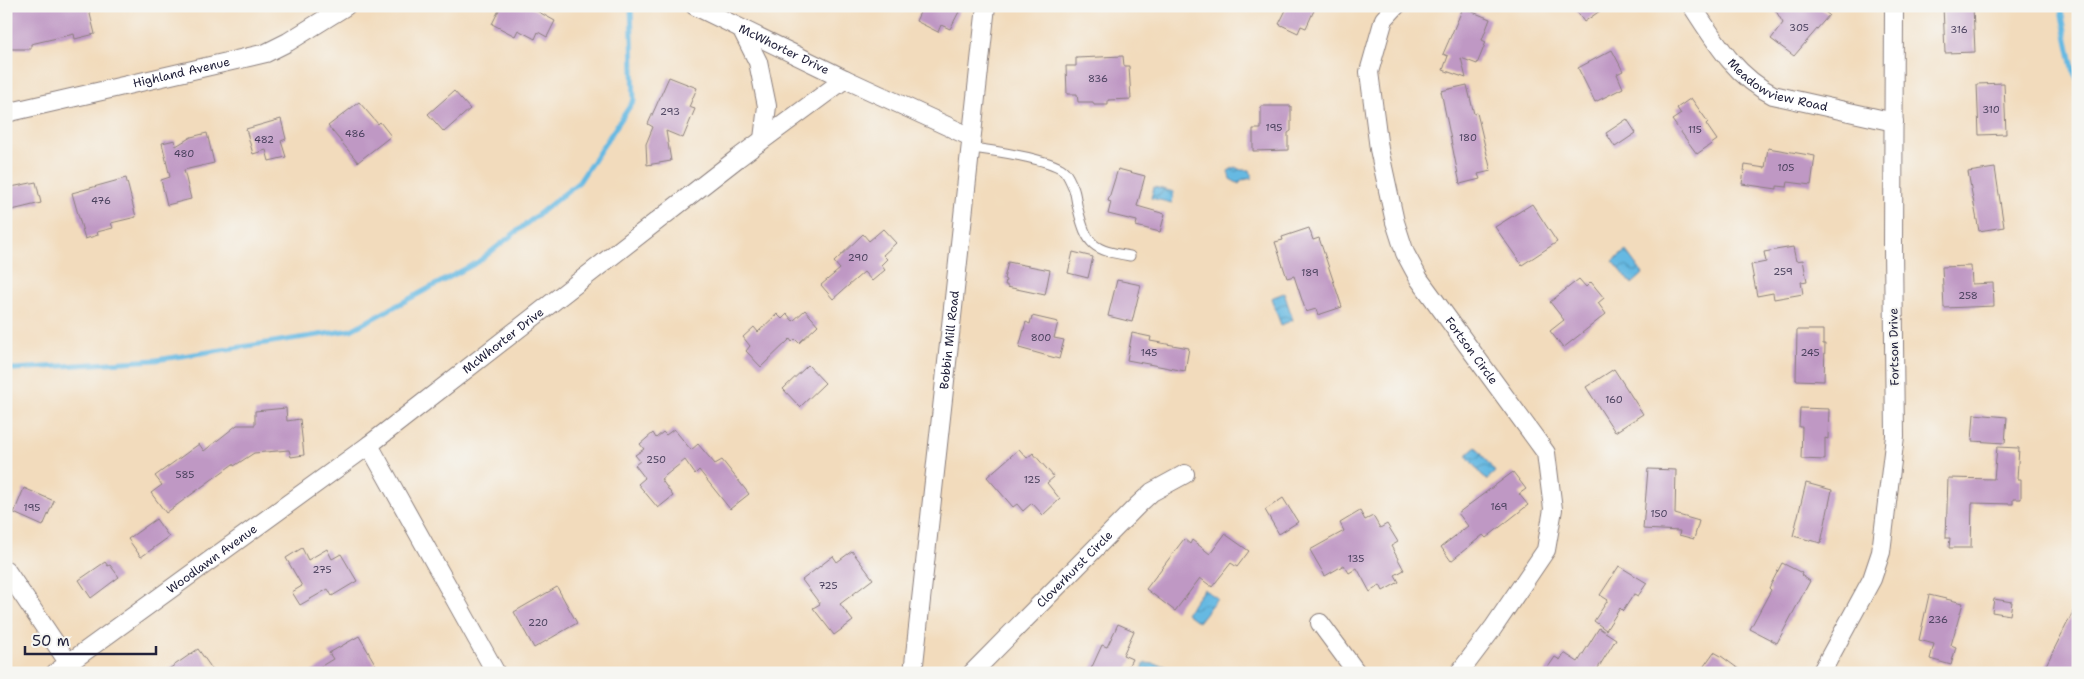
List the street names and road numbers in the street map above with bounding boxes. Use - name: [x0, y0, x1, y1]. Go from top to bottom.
- street label: McWhorter Drive: [736, 21, 832, 78]
- street label: Highland Avenue: [131, 54, 232, 91]
- street label: Meadowview Road: [1724, 55, 1830, 115]
- street label: Bobbin Mill Road: [936, 289, 963, 390]
- street label: McWhorter Drive: [459, 304, 547, 377]
- street label: Fortson Drive: [1885, 308, 1903, 386]
- street label: Fortson Circle: [1441, 314, 1501, 388]
- street label: Woodlawn Avenue: [164, 521, 261, 597]
- street label: Cloverhurst Circle: [1033, 527, 1116, 611]

